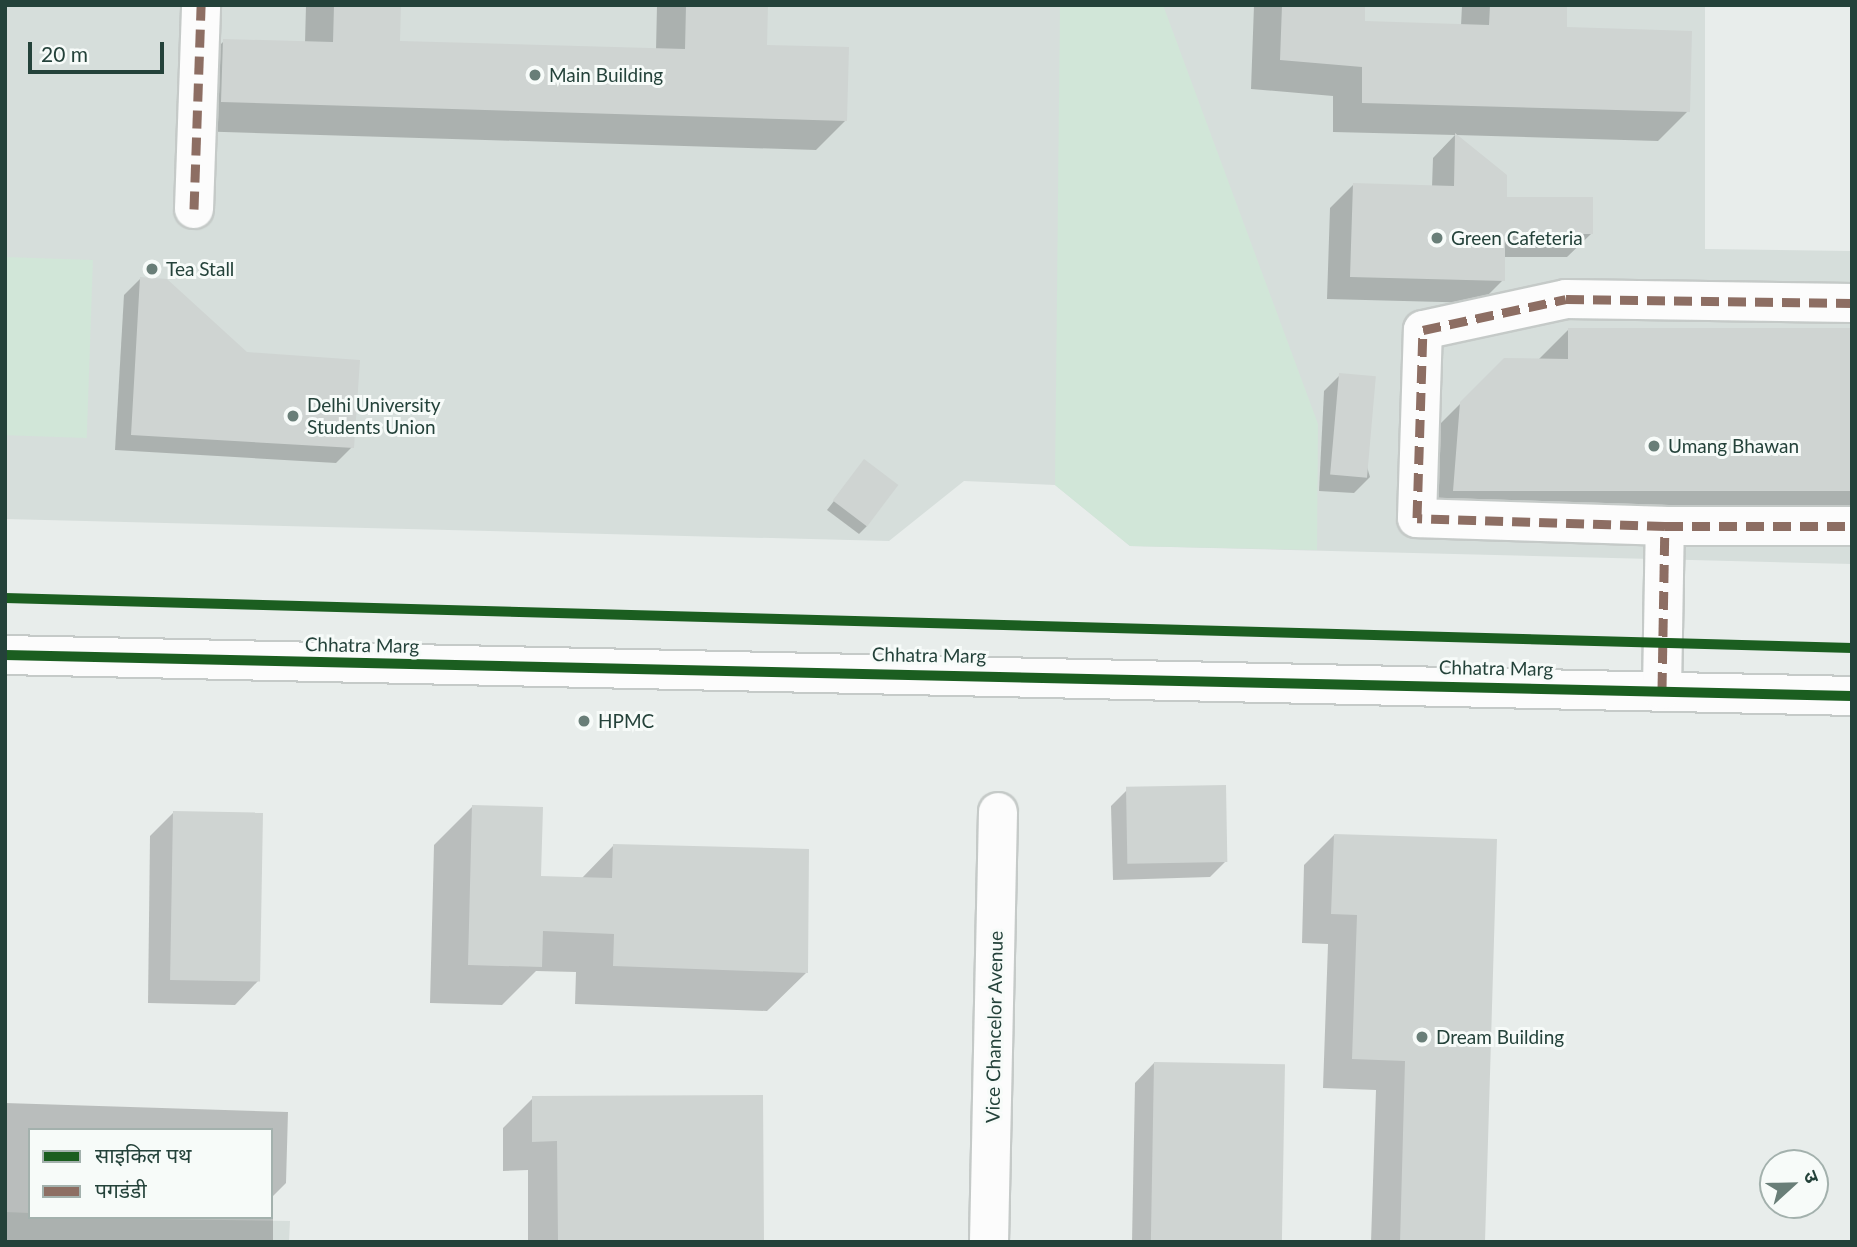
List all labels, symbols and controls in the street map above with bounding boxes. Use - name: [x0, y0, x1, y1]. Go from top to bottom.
- scale bar: [32, 28, 168, 72]
- text: 20 m: [41, 41, 88, 66]
- place label: Main Building: [549, 64, 663, 86]
- marker: Main Building: [527, 67, 543, 83]
- place label: Green Cafeteria: [1451, 227, 1583, 249]
- marker: Green Cafeteria: [1429, 230, 1445, 246]
- place label: Tea Stall: [166, 258, 234, 280]
- marker: Tea Stall: [144, 261, 160, 277]
- place label: Delhi University Students Union: [307, 394, 441, 438]
- marker: Delhi University Students Union: [285, 408, 301, 424]
- place label: Umang Bhawan: [1668, 435, 1799, 457]
- marker: Umang Bhawan: [1646, 438, 1662, 454]
- street label: Chhatra Marg: [305, 633, 419, 657]
- street label: Chhatra Marg: [872, 643, 986, 667]
- street label: Chhatra Marg: [1439, 656, 1553, 680]
- place label: HPMC: [598, 710, 654, 732]
- marker: HPMC: [576, 713, 592, 729]
- street label: Vice Chancelor Avenue: [981, 930, 1007, 1124]
- place label: Dream Building: [1436, 1026, 1564, 1048]
- marker: Dream Building: [1414, 1029, 1430, 1045]
- legend: [28, 1128, 273, 1219]
- text: साइकिल पथ: [95, 1142, 191, 1167]
- north arrow: [1759, 1149, 1829, 1219]
- text: उ: [1799, 1167, 1825, 1186]
- text: पगडंडी: [95, 1177, 147, 1202]

